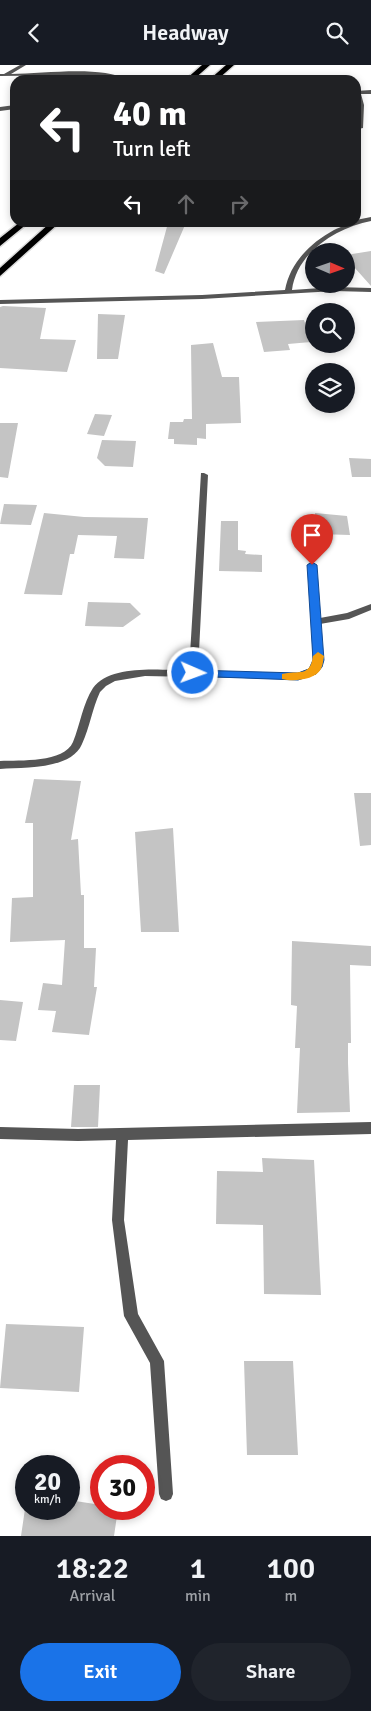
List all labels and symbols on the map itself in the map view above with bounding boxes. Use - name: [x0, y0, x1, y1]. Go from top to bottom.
- north arrow: [305, 243, 355, 293]
- pin: [291, 514, 333, 565]
- position arrow: [166, 646, 218, 698]
- speed limit sign: 30: [90, 1455, 155, 1520]

